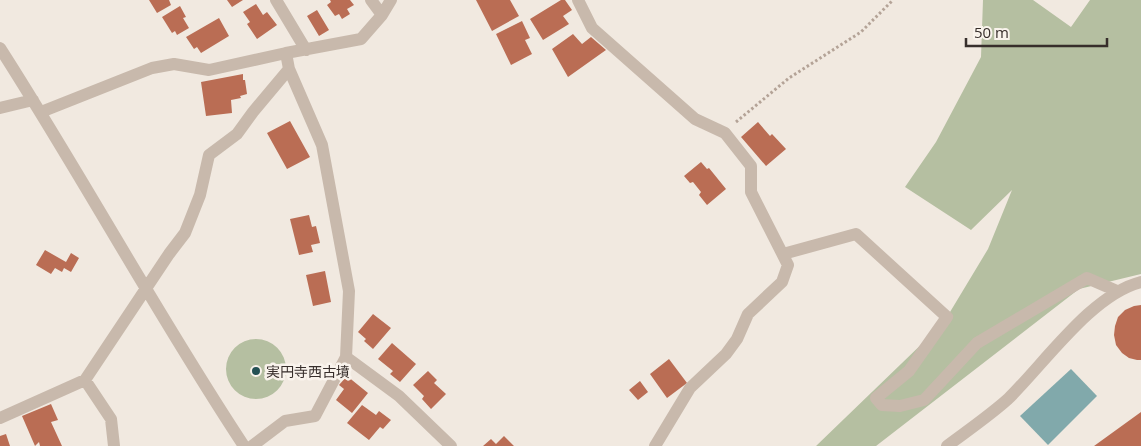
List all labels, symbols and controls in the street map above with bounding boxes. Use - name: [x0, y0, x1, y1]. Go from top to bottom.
- scale bar: [966, 15, 1107, 47]
- text: 50 m: [974, 22, 1009, 42]
- place label: 実円寺西古墳: [266, 362, 350, 381]
- marker: 実円寺西古墳: [250, 365, 262, 377]

